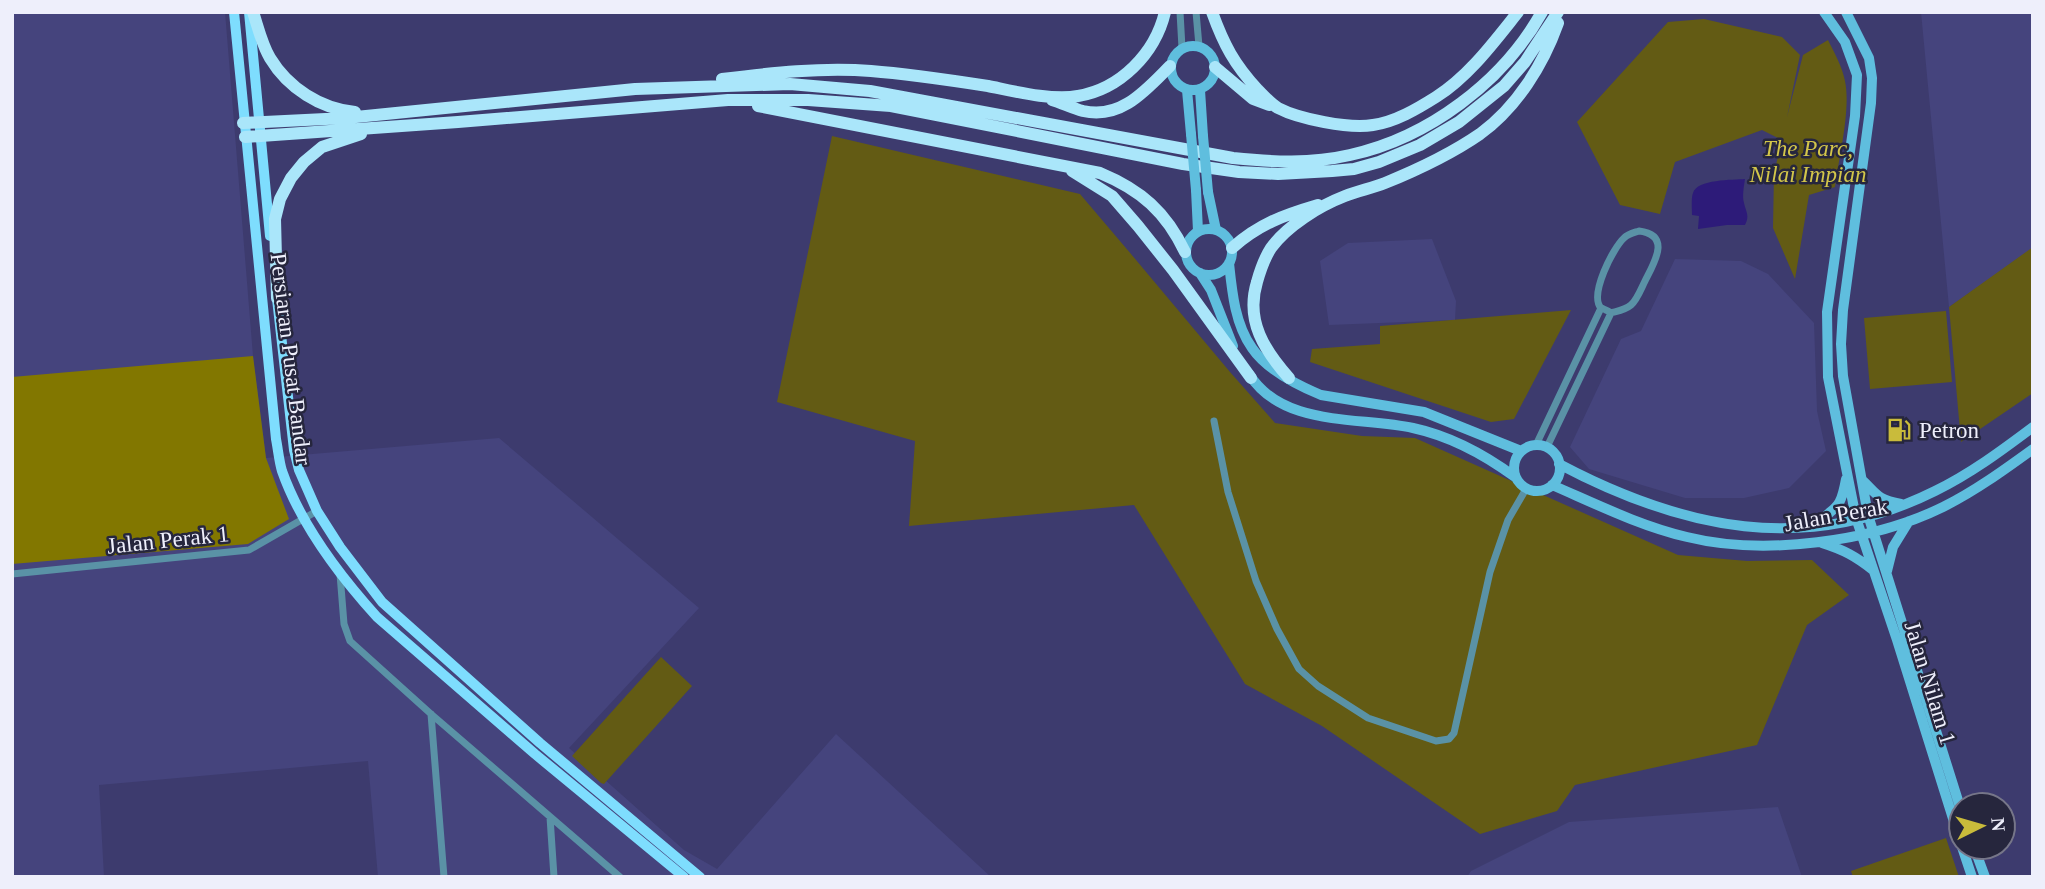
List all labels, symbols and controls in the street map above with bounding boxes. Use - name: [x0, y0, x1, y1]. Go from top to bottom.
- park label: The Parc, Nilai Impian: [1749, 136, 1866, 187]
- street label: Persiaran Pusat Bandar: [266, 252, 316, 467]
- fuel station icon: Petron: [1885, 416, 1913, 444]
- place label: Petron: [1919, 418, 1980, 443]
- street label: Jalan Perak: [1782, 493, 1891, 536]
- street label: Jalan Perak 1: [106, 521, 230, 559]
- street label: Jalan Nilam 1: [1899, 618, 1961, 748]
- north arrow: [1947, 791, 2017, 861]
- text: N: [1987, 817, 2010, 833]

